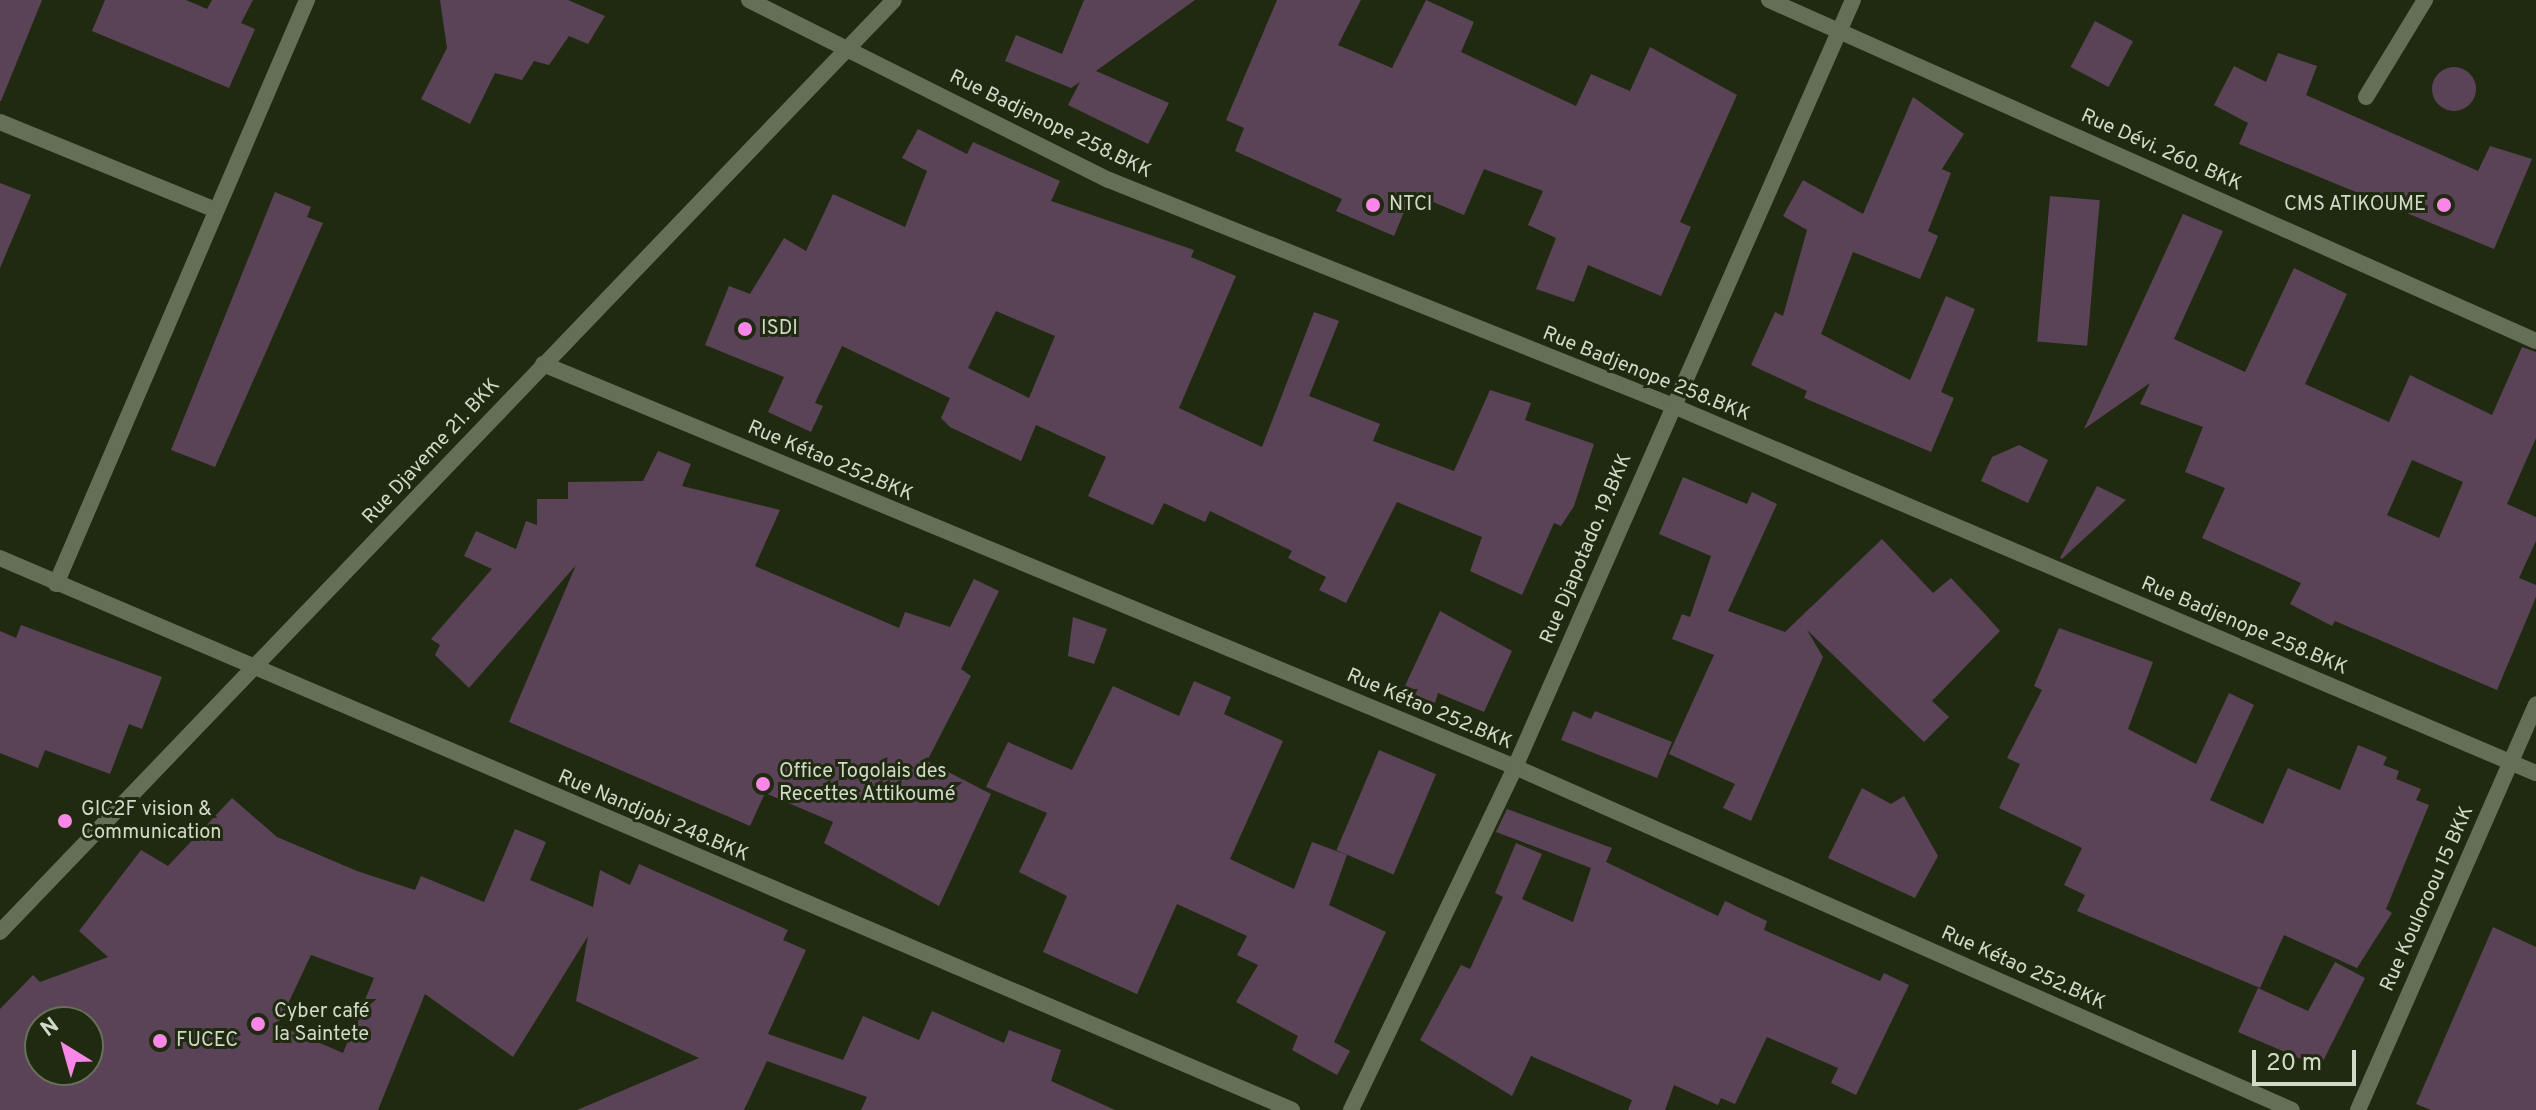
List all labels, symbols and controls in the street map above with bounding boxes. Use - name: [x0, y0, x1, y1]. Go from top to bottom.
- street label: Rue Badjenope 258.BKK: [945, 66, 1155, 184]
- street label: Rue Dévi. 260. BKK: [2077, 105, 2245, 197]
- place label: NTCI: [1389, 193, 1432, 217]
- place label: CMS ATIKOUME: [2283, 193, 2426, 217]
- marker: CMS ATIKOUME: [2433, 194, 2455, 216]
- marker: NTCI: [1364, 196, 1382, 214]
- place label: ISDI: [761, 317, 798, 341]
- marker: ISDI: [736, 320, 754, 338]
- street label: Rue Badjenope 258.BKK: [1539, 322, 1753, 428]
- street label: Rue Djaveme 21. BKK: [358, 374, 506, 530]
- street label: Rue Kétao 252.BKK: [743, 416, 917, 508]
- street label: Rue Djapotado. 19.BKK: [1536, 450, 1638, 648]
- street label: Rue Badjenope 258.BKK: [2137, 573, 2351, 681]
- street label: Rue Kétao 252.BKK: [1342, 664, 1516, 756]
- place label: Office Togolais des Recettes Attikoumé: [779, 760, 956, 807]
- street label: Rue Nandjobi 248.BKK: [554, 766, 752, 868]
- marker: Office Togolais des Recettes Attikoumé: [754, 775, 772, 793]
- place label: GIC2F vision & Communication: [81, 798, 222, 845]
- street label: Rue Kouloroou 15 BKK: [2376, 802, 2480, 996]
- marker: GIC2F vision & Communication: [56, 812, 74, 830]
- street label: Rue Kétao 252.BKK: [1937, 922, 2109, 1016]
- place label: Cyber café la Saintete: [274, 1000, 370, 1047]
- north arrow: [24, 1006, 104, 1086]
- text: N: [36, 1013, 65, 1044]
- marker: Cyber café la Saintete: [249, 1015, 267, 1033]
- place label: FUCEC: [176, 1029, 238, 1053]
- marker: FUCEC: [151, 1032, 169, 1050]
- scale bar: [2256, 1034, 2360, 1084]
- text: 20 m: [2266, 1049, 2322, 1079]

